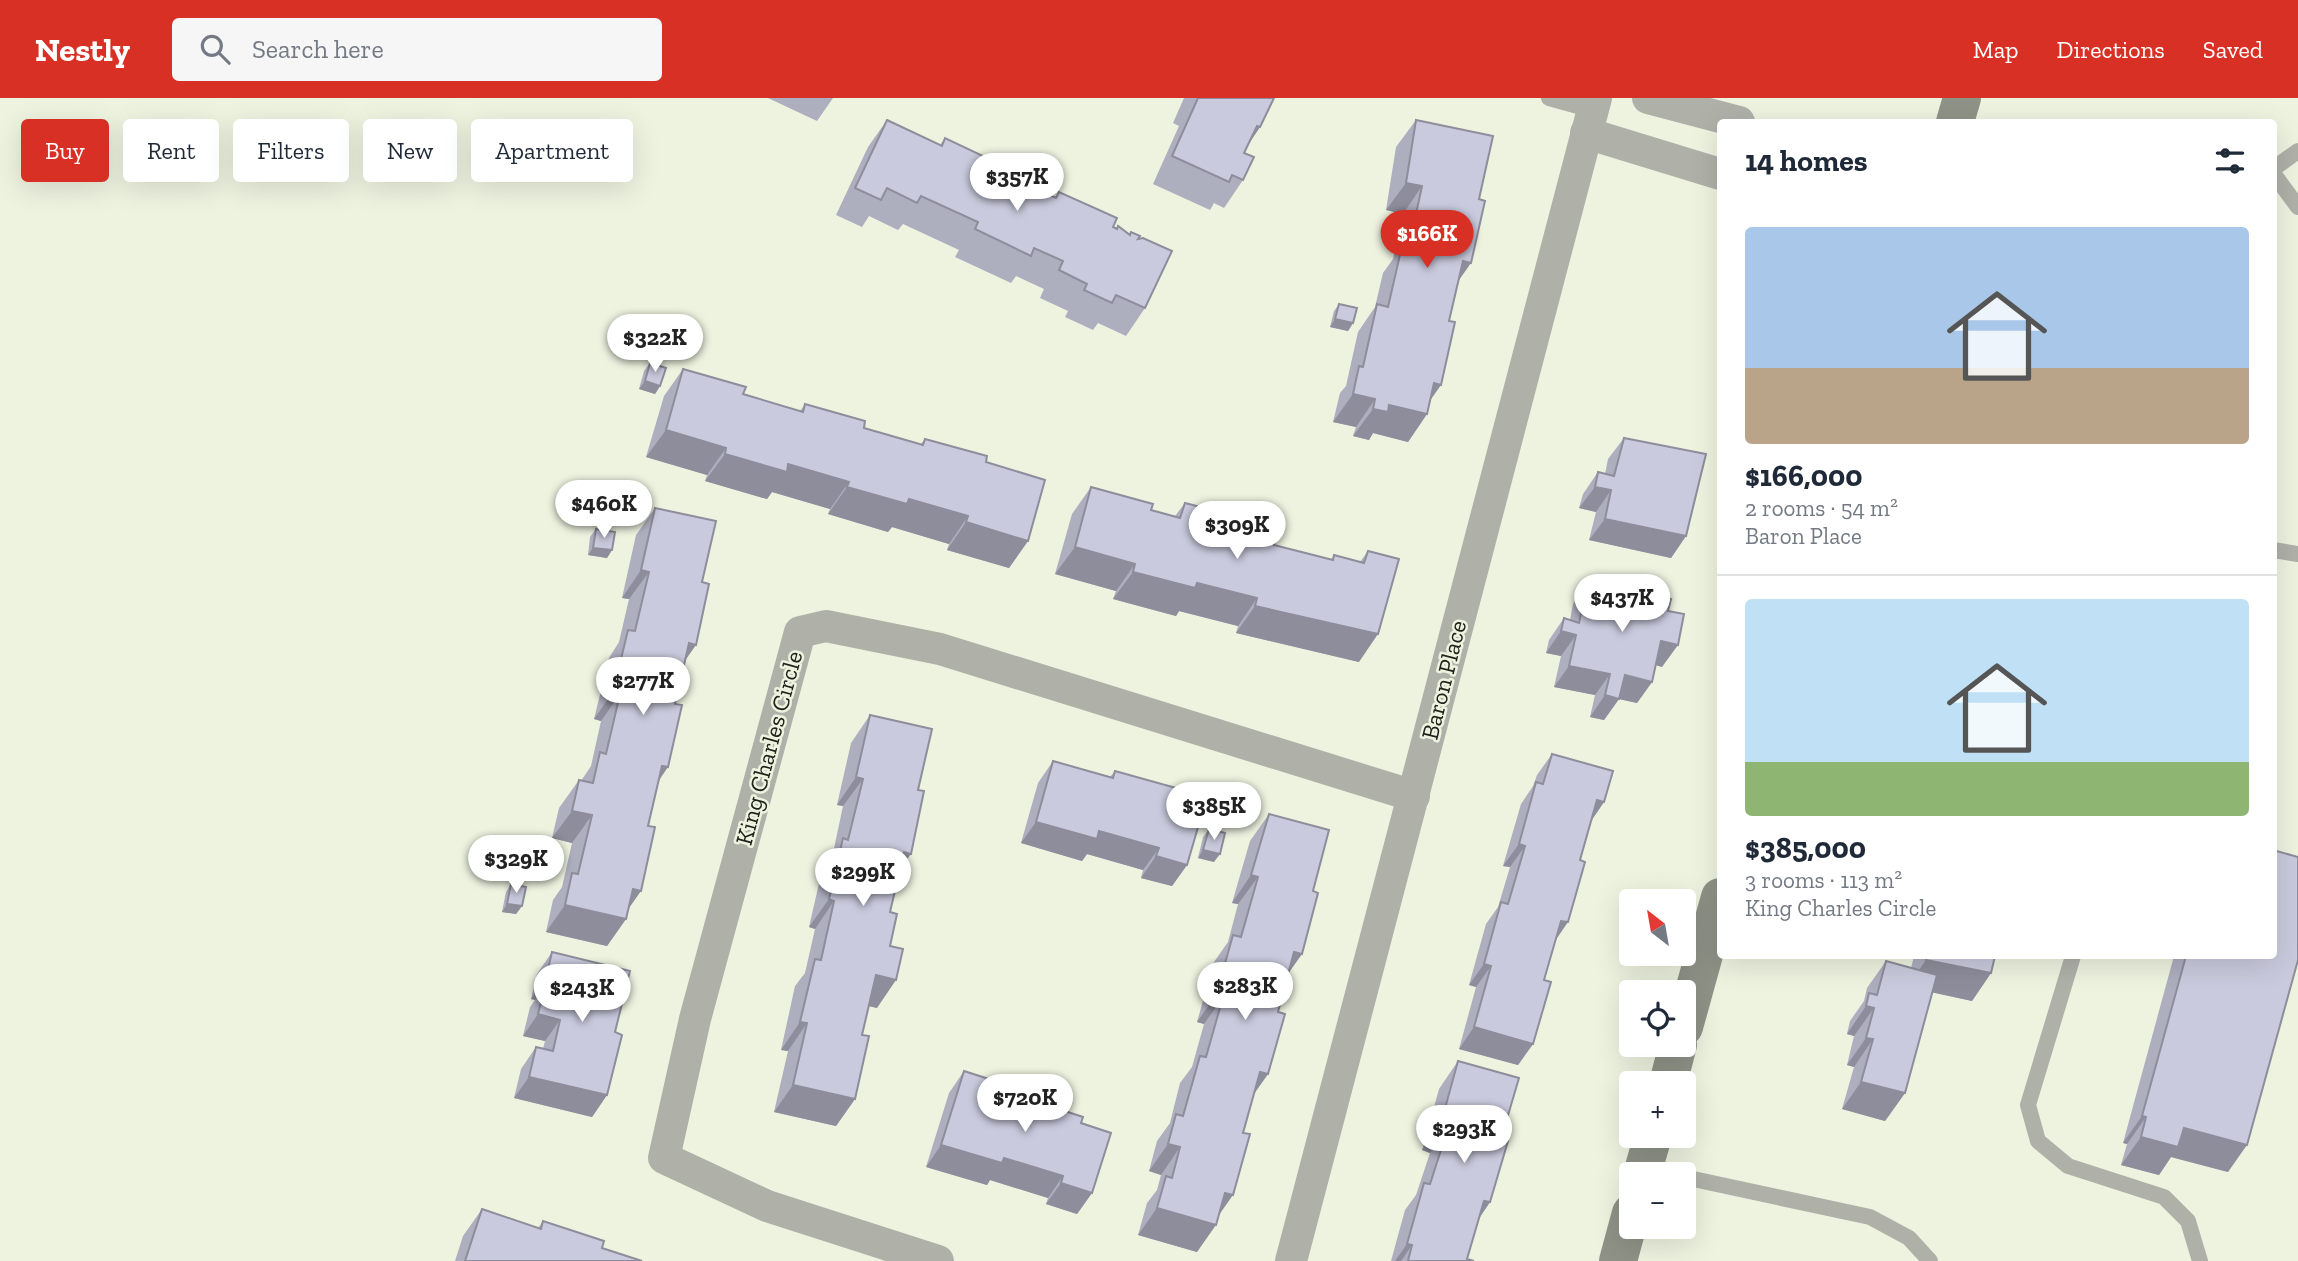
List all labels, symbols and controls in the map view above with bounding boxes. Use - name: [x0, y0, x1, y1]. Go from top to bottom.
- search box: [172, 18, 662, 81]
- text: Nestly: [35, 30, 130, 69]
- icon: search: [196, 30, 234, 68]
- text: Search here: [252, 33, 384, 65]
- text: Map: [1973, 35, 2019, 64]
- text: Directions: [2057, 35, 2165, 64]
- text: Saved: [2203, 35, 2263, 64]
- chip: Buy: [21, 119, 109, 182]
- chip: Rent: [123, 119, 219, 182]
- chip: Filters: [233, 119, 349, 182]
- chip: New: [363, 119, 457, 182]
- chip: Apartment: [471, 119, 633, 182]
- icon: filters: [2211, 142, 2249, 180]
- text: 14 homes: [1745, 143, 1868, 179]
- pin: $357K: [968, 153, 1066, 213]
- text: $357K: [986, 162, 1048, 190]
- pin: $166K: [1378, 211, 1476, 270]
- text: $166K: [1397, 219, 1457, 247]
- icon: home: [1934, 273, 2060, 399]
- pin: $322K: [606, 314, 704, 374]
- text: $322K: [623, 323, 687, 351]
- text: $166,000: [1745, 458, 1863, 494]
- pin: $460K: [555, 480, 653, 540]
- text: $460K: [571, 489, 637, 517]
- text: 2 rooms · 54 m²: [1745, 494, 1898, 522]
- pin: $309K: [1188, 502, 1286, 561]
- text: $309K: [1205, 510, 1269, 538]
- text: Baron Place: [1745, 522, 1862, 550]
- pin: $437K: [1573, 574, 1671, 634]
- text: $437K: [1590, 583, 1654, 611]
- street label: Baron Place: [1415, 617, 1472, 742]
- icon: home: [1934, 645, 2060, 771]
- street label: King Charles Circle: [729, 648, 808, 848]
- pin: $277K: [594, 658, 692, 717]
- text: $277K: [612, 666, 674, 694]
- pin: $385K: [1165, 782, 1263, 842]
- text: $385K: [1182, 791, 1246, 819]
- text: $385,000: [1745, 830, 1866, 866]
- pin: $329K: [467, 836, 565, 895]
- text: $329K: [484, 844, 548, 872]
- pin: $299K: [814, 848, 912, 908]
- text: $299K: [831, 857, 895, 885]
- text: 3 rooms · 113 m²: [1745, 866, 1902, 894]
- north arrow: [1619, 889, 1696, 966]
- map controls: [1619, 889, 1696, 1239]
- text: King Charles Circle: [1745, 894, 1936, 922]
- pin: $283K: [1196, 962, 1294, 1022]
- pin: $243K: [533, 964, 631, 1024]
- text: $283K: [1213, 971, 1277, 999]
- text: $243K: [550, 973, 614, 1001]
- button: locate: [1619, 980, 1696, 1057]
- button: +: [1619, 1071, 1696, 1148]
- pin: $720K: [976, 1074, 1074, 1134]
- text: $720K: [993, 1083, 1057, 1111]
- pin: $293K: [1415, 1105, 1513, 1165]
- text: $293K: [1432, 1114, 1496, 1142]
- button: −: [1619, 1162, 1696, 1239]

